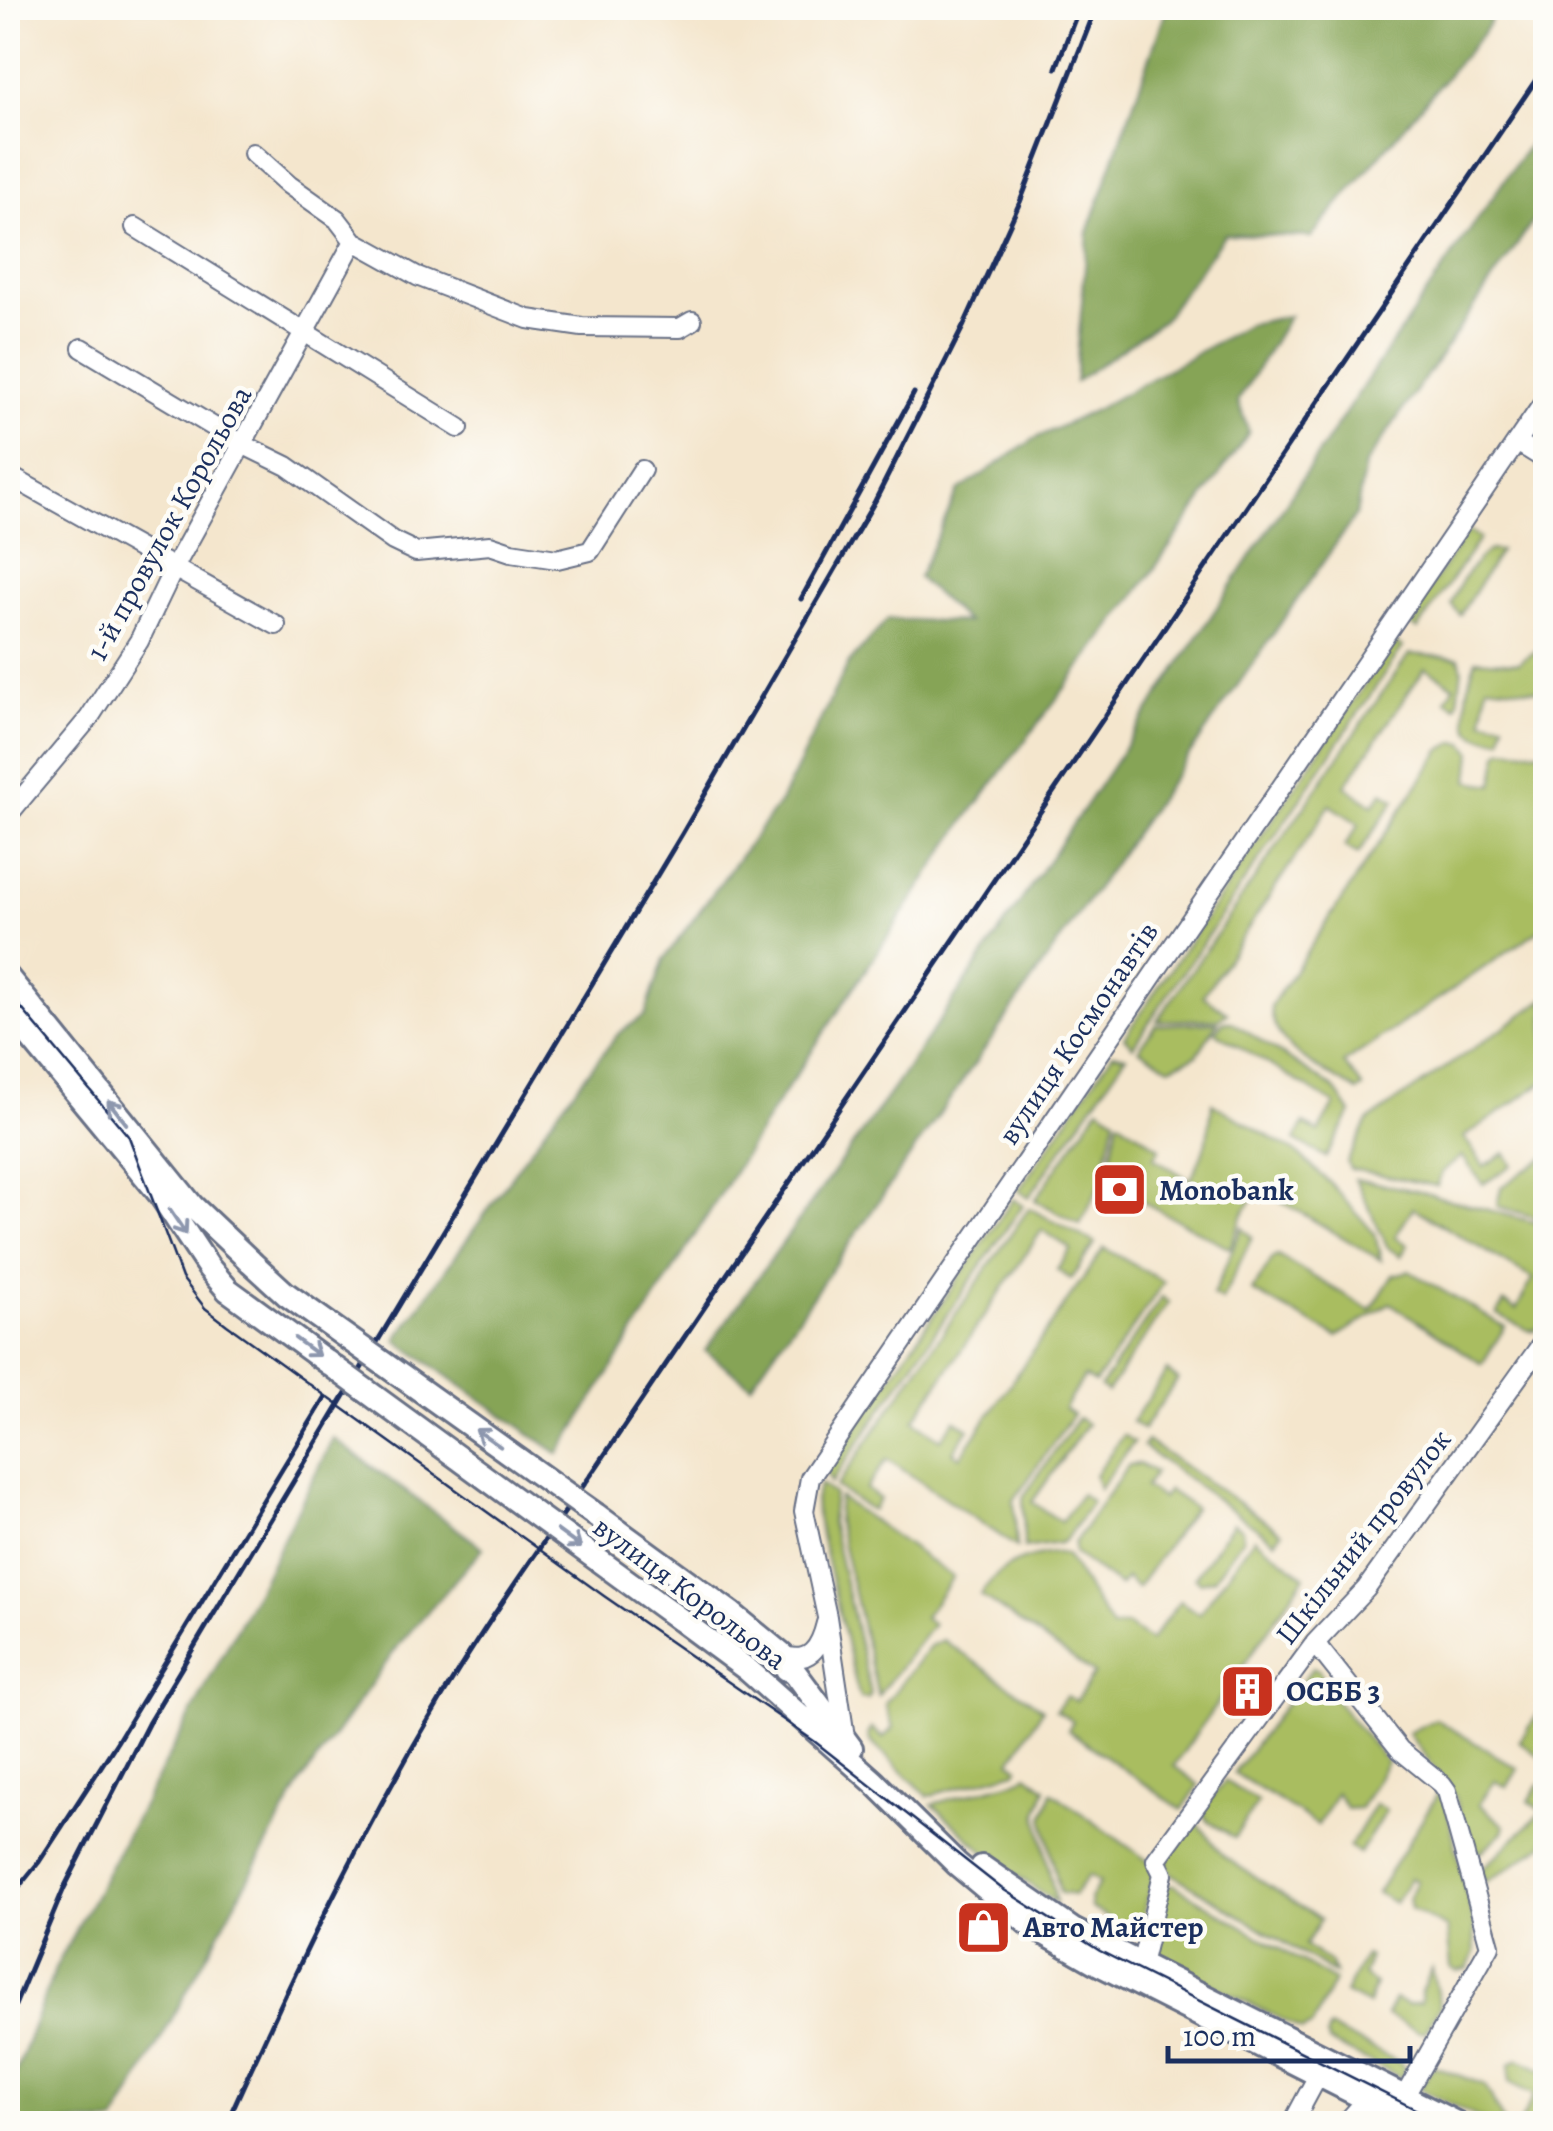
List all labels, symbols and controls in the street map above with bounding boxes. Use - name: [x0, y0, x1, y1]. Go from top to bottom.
- street label: 1-й провулок Корольова: [77, 378, 261, 668]
- street label: вулиця Космонавтів: [989, 914, 1167, 1152]
- one-way arrow: [106, 1099, 128, 1125]
- bank icon: Monobank: [1090, 1160, 1150, 1220]
- place label: Monobank: [1159, 1170, 1294, 1210]
- one-way arrow: [168, 1208, 189, 1236]
- one-way arrow: [293, 1336, 320, 1357]
- street label: Шкільний провулок: [1266, 1421, 1460, 1653]
- one-way arrow: [475, 1428, 502, 1449]
- street label: вулиця Корольова: [585, 1507, 795, 1679]
- one-way arrow: [555, 1528, 582, 1549]
- building icon: ОСББ 3: [1217, 1661, 1277, 1721]
- place label: ОСББ 3: [1286, 1671, 1380, 1711]
- shop icon: Авто Майстер: [954, 1897, 1014, 1957]
- place label: Авто Майстер: [1022, 1907, 1204, 1947]
- scale bar: [1168, 2001, 1410, 2063]
- text: 100 m: [1183, 2016, 1256, 2056]

